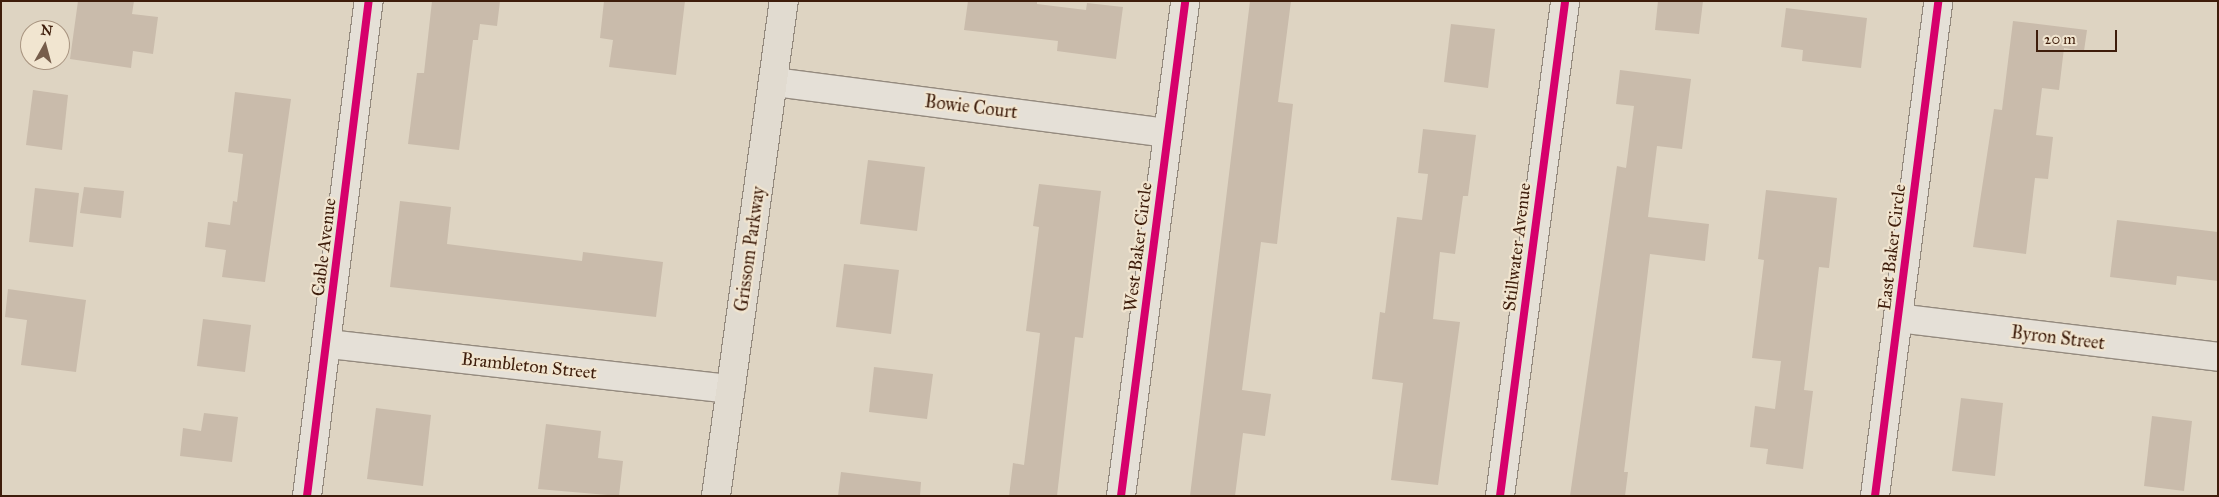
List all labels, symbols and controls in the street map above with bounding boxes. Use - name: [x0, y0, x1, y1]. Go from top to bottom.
- north arrow: [20, 20, 70, 70]
- scale bar: [2039, 20, 2120, 52]
- text: N: [40, 21, 54, 40]
- text: 20 m: [2044, 30, 2076, 48]
- street label: Bowie Court: [923, 91, 1019, 123]
- street label: West Baker Circle: [1119, 181, 1157, 313]
- street label: Stillwater Avenue: [1498, 182, 1536, 312]
- street label: East Baker Circle: [1874, 183, 1910, 311]
- street label: Grissom Parkway: [731, 185, 769, 313]
- street label: Cable Avenue: [307, 197, 341, 297]
- street label: Byron Street: [2010, 322, 2106, 354]
- street label: Brambleton Street: [460, 348, 598, 384]

